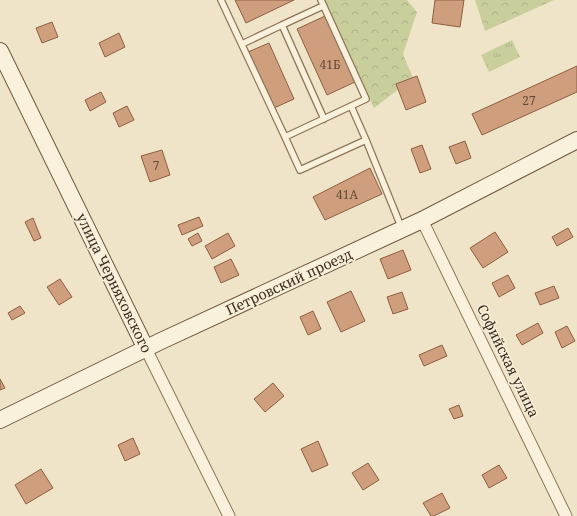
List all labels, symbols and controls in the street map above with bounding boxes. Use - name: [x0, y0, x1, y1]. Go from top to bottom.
- house number: 41Б: [320, 56, 340, 73]
- house number: 27: [522, 92, 536, 109]
- house number: 7: [153, 157, 160, 174]
- house number: 41А: [336, 186, 358, 203]
- street label: улица Черняховского: [72, 210, 157, 356]
- street label: Петровский проезд: [223, 244, 355, 319]
- street label: Софийская улица: [473, 301, 544, 421]

